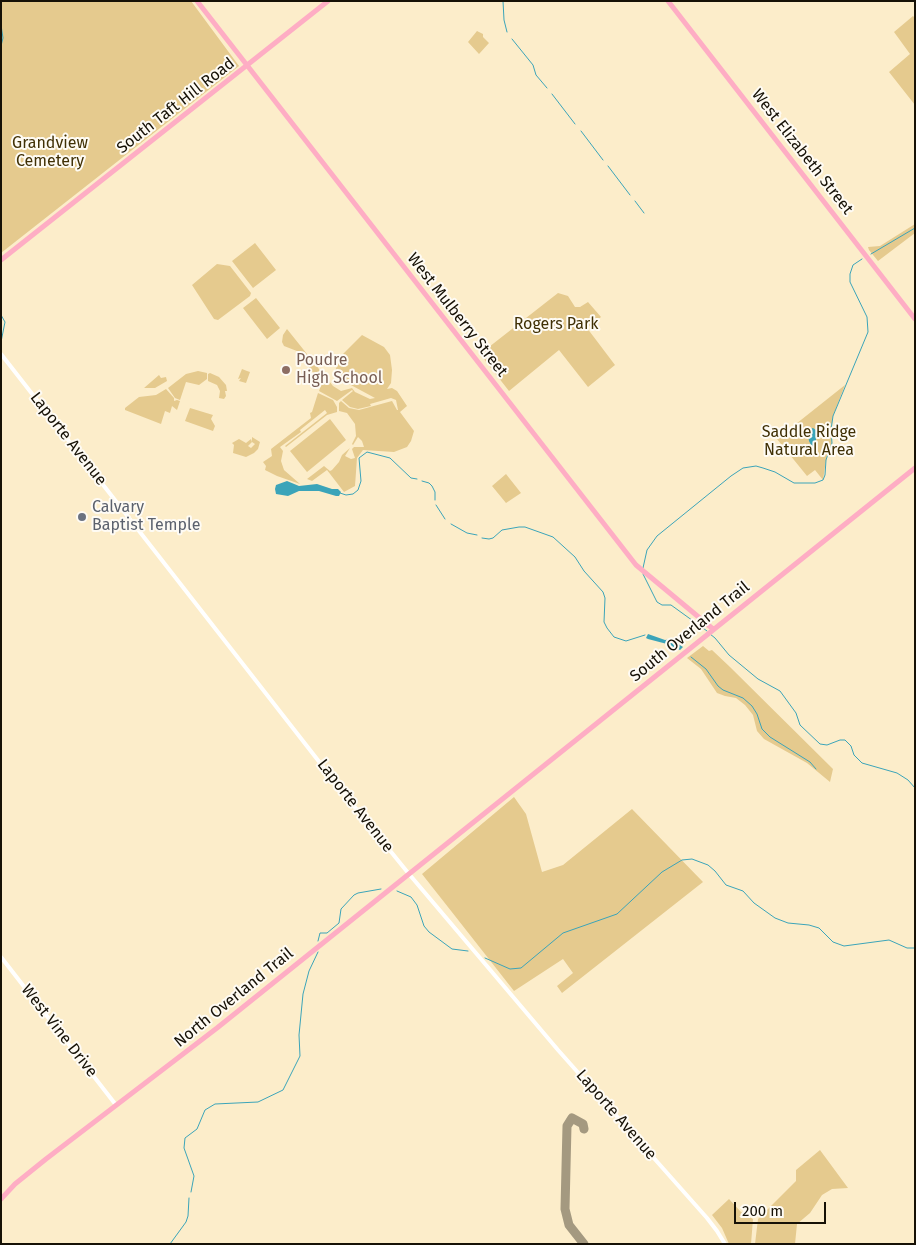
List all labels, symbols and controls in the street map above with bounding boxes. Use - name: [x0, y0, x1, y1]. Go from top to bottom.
- street label: South Taft Hill Road: [113, 54, 239, 158]
- street label: West Elizabeth Street: [747, 86, 857, 218]
- park label: Grandview Cemetery: [12, 134, 88, 172]
- street label: West Mulberry Street: [403, 249, 511, 381]
- park label: Rogers Park: [514, 315, 598, 335]
- place label: Poudre High School: [296, 351, 382, 389]
- marker: Poudre High School: [280, 364, 292, 376]
- street label: Laporte Avenue: [26, 389, 110, 489]
- park label: Saddle Ridge Natural Area: [762, 423, 856, 461]
- place label: Calvary Baptist Temple: [92, 498, 200, 536]
- marker: Calvary Baptist Temple: [76, 511, 88, 523]
- street label: South Overland Trail: [626, 578, 754, 686]
- street label: Laporte Avenue: [313, 756, 397, 856]
- street label: North Overland Trail: [171, 944, 297, 1052]
- street label: West Vine Drive: [17, 981, 101, 1081]
- street label: Laporte Avenue: [572, 1066, 660, 1164]
- scale bar: [736, 1192, 828, 1224]
- text: 200 m: [742, 1202, 783, 1220]

